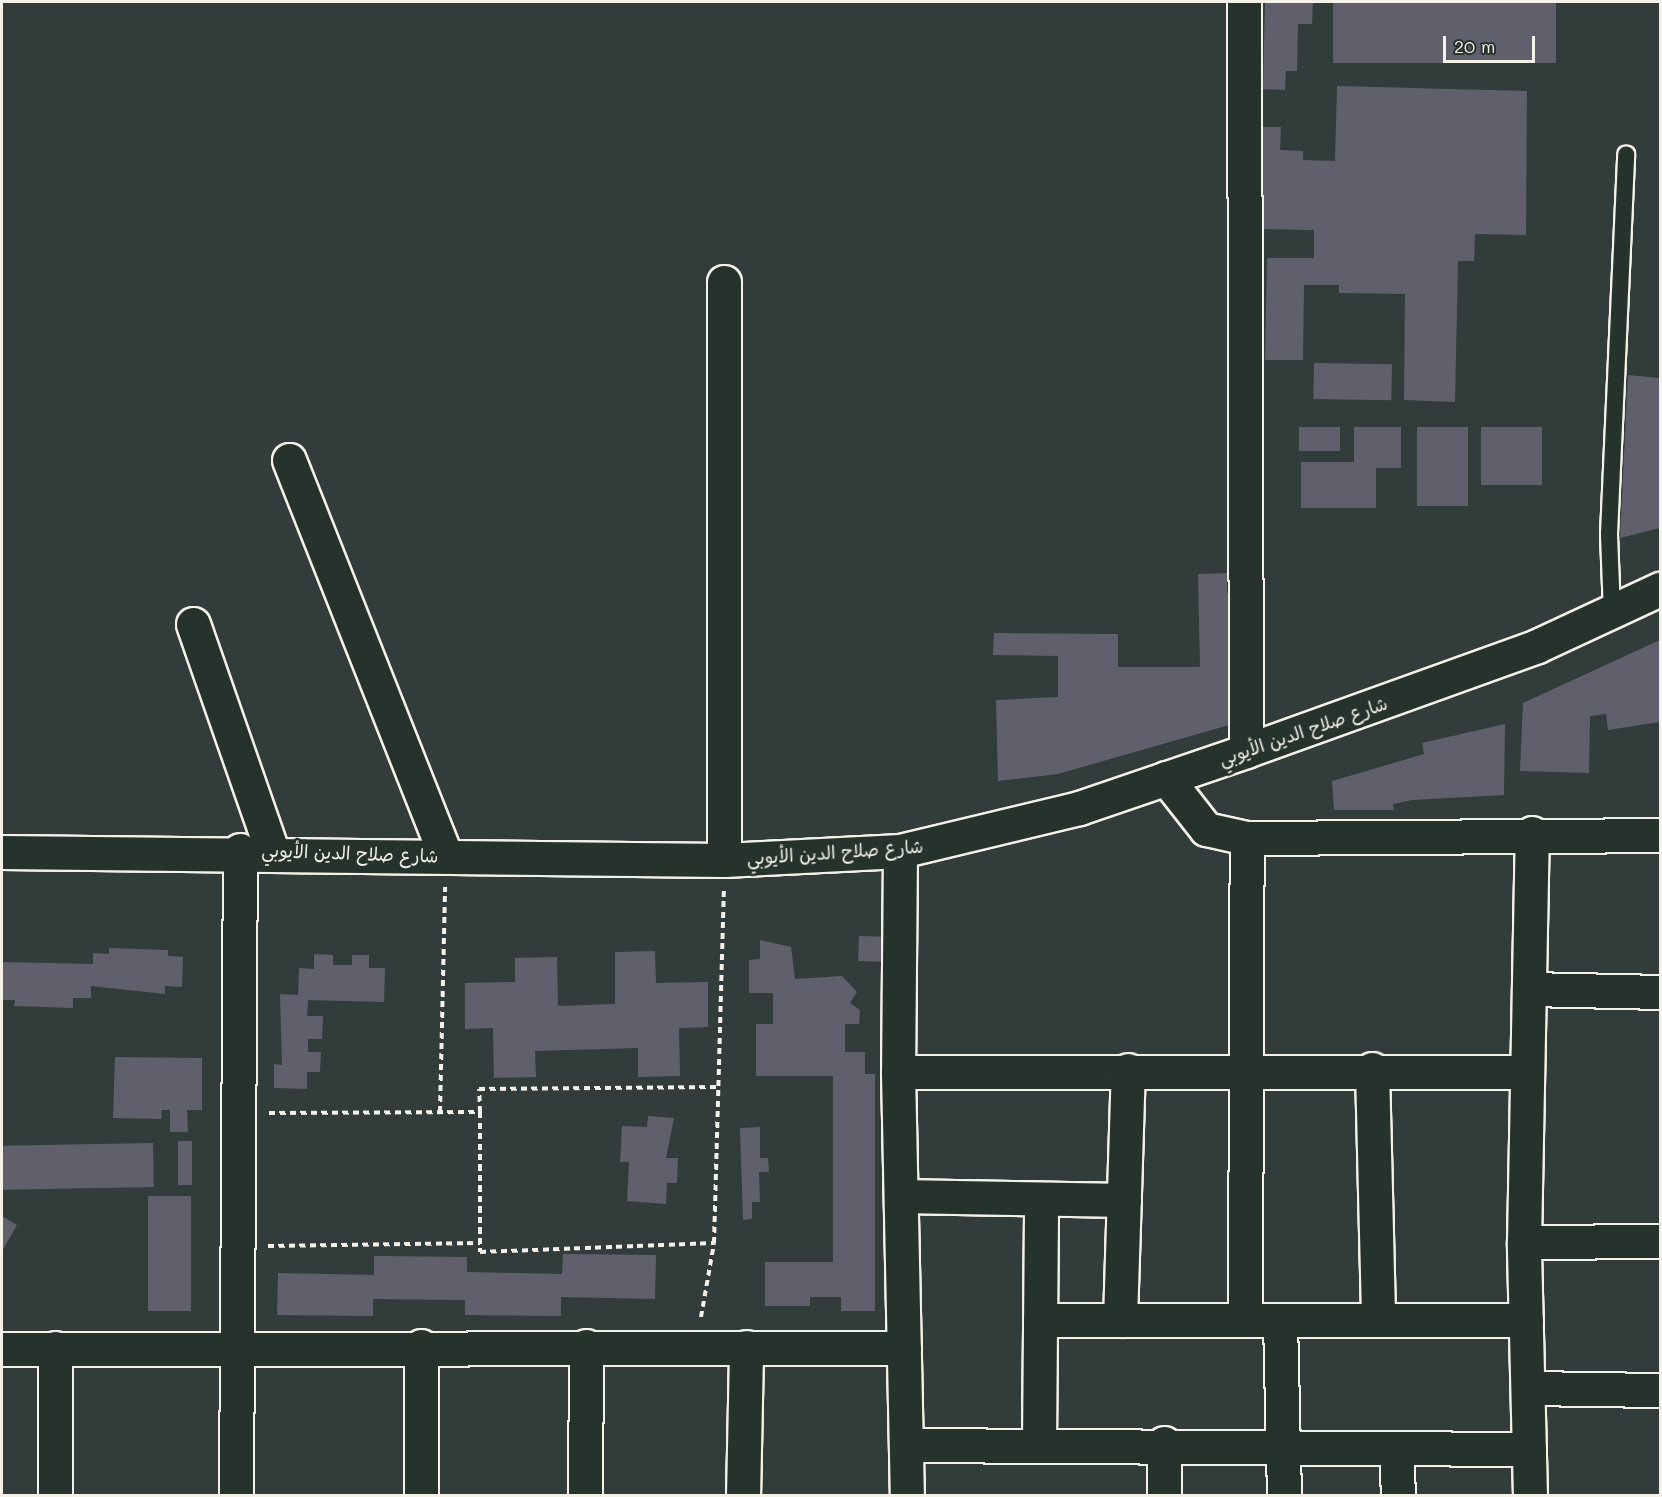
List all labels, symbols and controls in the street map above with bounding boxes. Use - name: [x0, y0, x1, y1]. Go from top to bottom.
- scale bar: [1446, 24, 1538, 62]
- text: 20 m: [1454, 34, 1495, 58]
- street label: شارع صلاح الدين الأيوبي: [1216, 692, 1390, 770]
- street label: شارع صلاح الدين الأيوبي: [746, 835, 924, 869]
- street label: شارع صلاح الدين الأيوبي: [261, 839, 439, 867]

